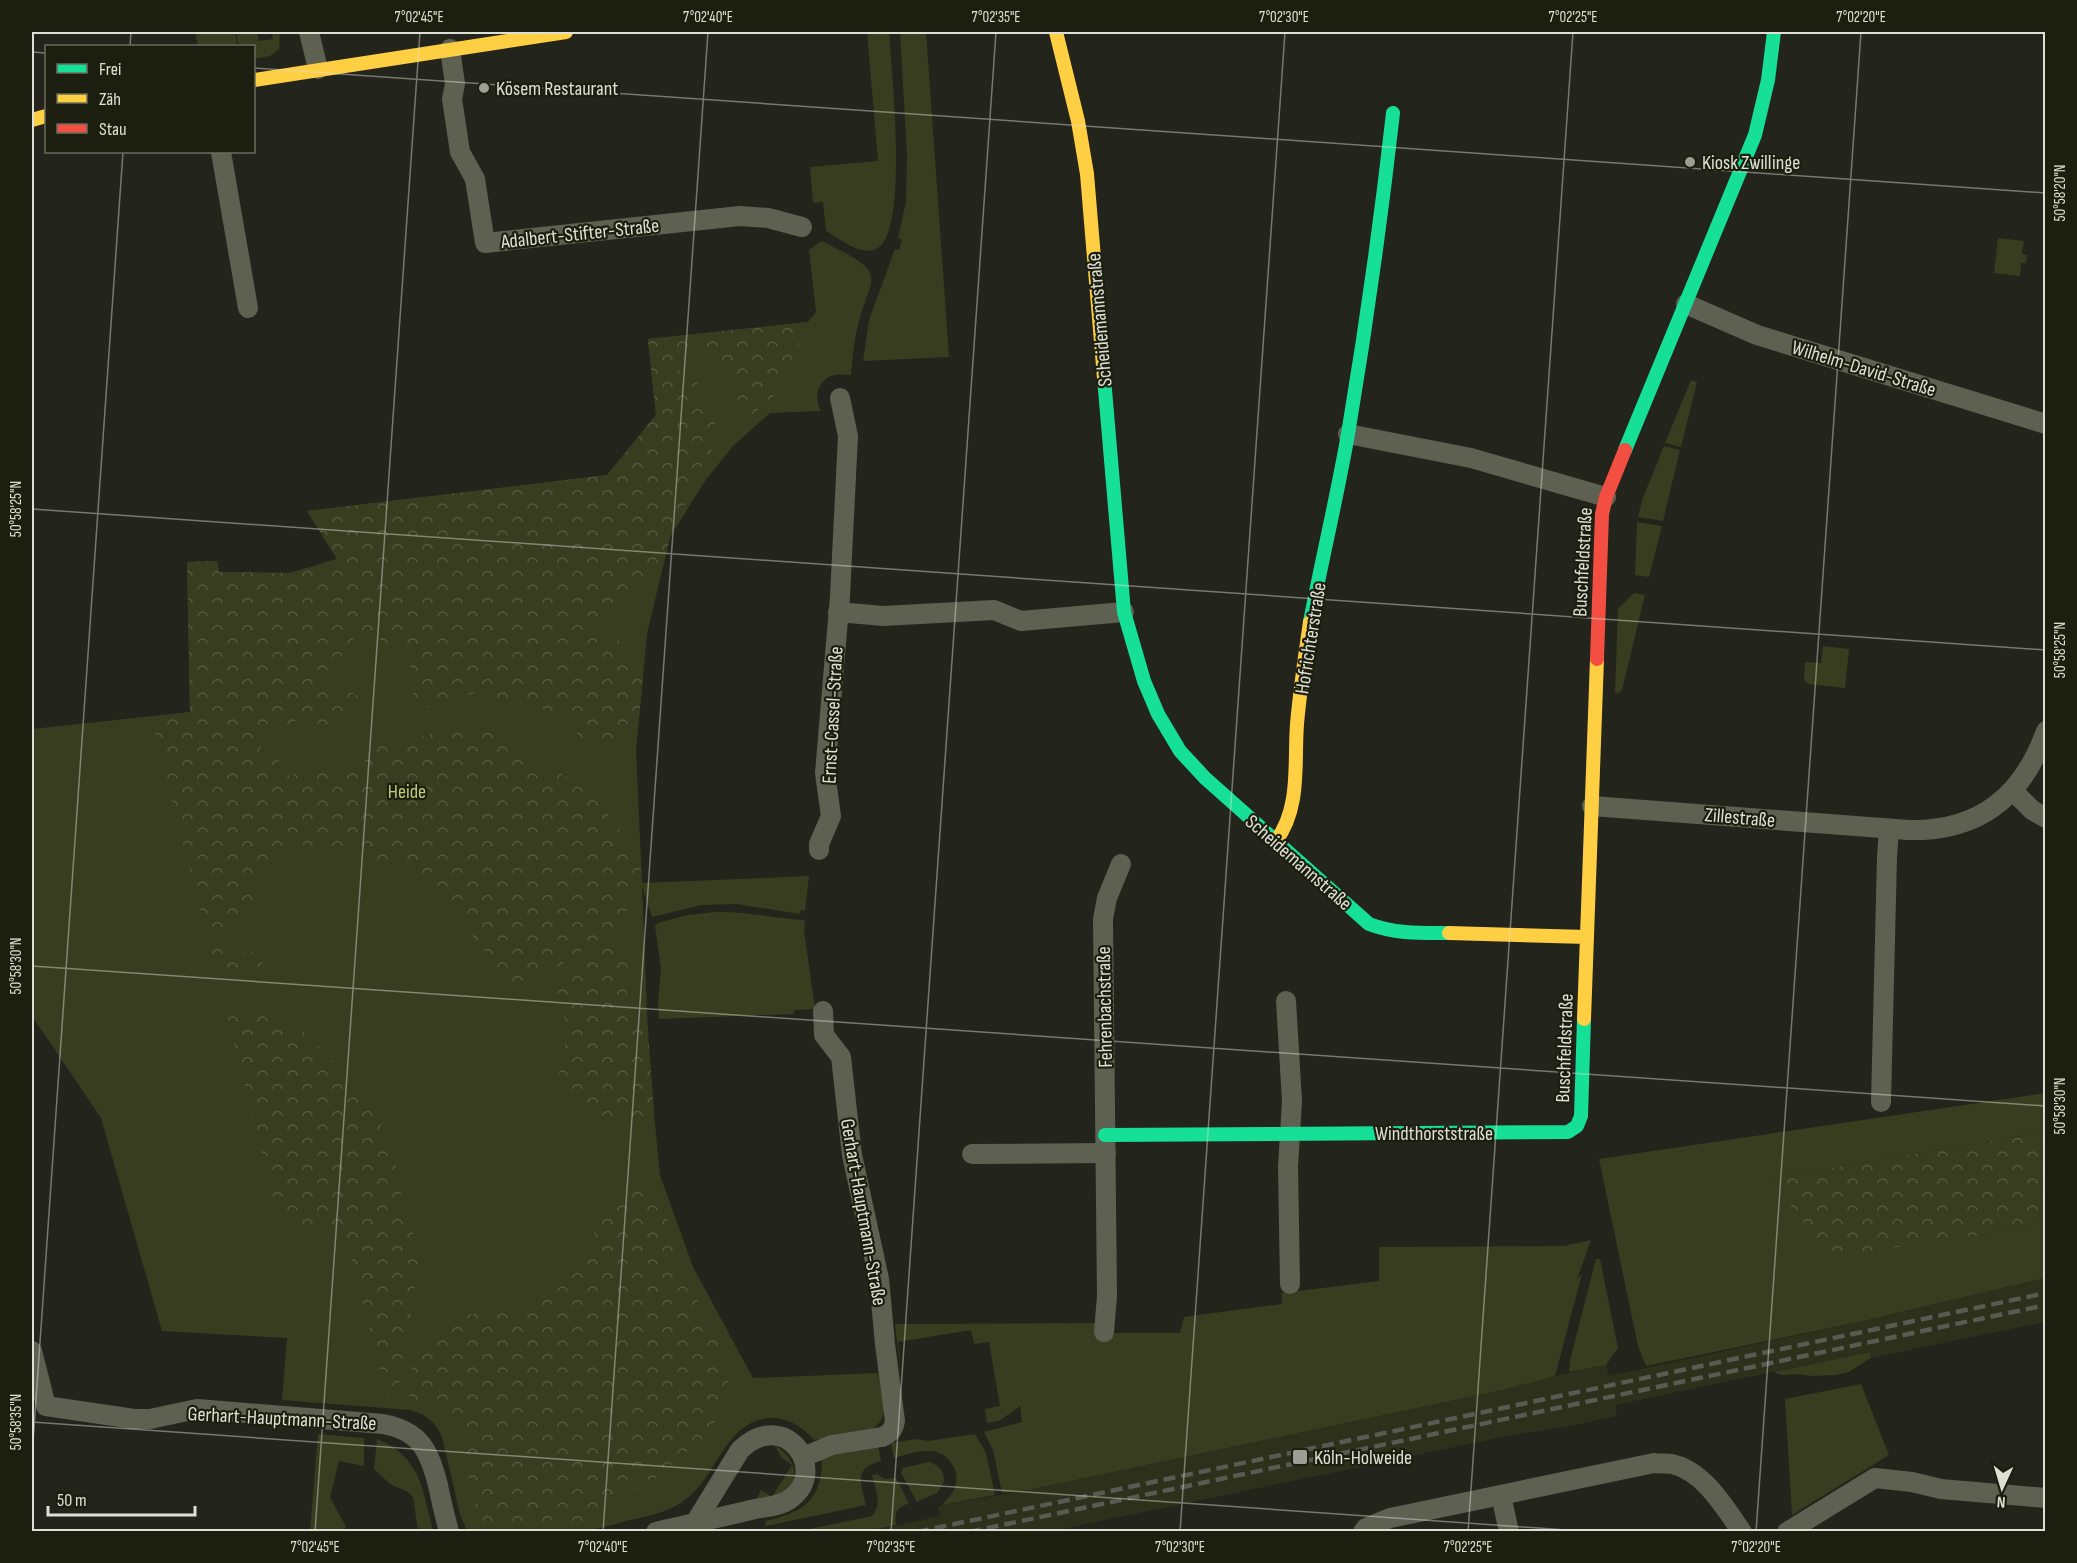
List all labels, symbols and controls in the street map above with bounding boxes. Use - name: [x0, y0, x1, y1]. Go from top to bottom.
- text: 7°02'45"E: [394, 8, 444, 27]
- text: 7°02'40"E: [683, 8, 733, 27]
- text: 7°02'35"E: [971, 8, 1021, 27]
- text: 7°02'30"E: [1259, 8, 1309, 27]
- text: 7°02'25"E: [1548, 8, 1598, 27]
- text: 7°02'20"E: [1836, 8, 1886, 27]
- legend: [45, 45, 255, 153]
- text: Frei: [99, 59, 121, 80]
- place label: Kösem Restaurant: [496, 77, 618, 101]
- marker: Kösem Restaurant: [477, 81, 491, 95]
- text: Zäh: [99, 89, 121, 110]
- text: Stau: [99, 119, 127, 140]
- place label: Kiosk Zwillinge: [1702, 151, 1800, 175]
- marker: Kiosk Zwillinge: [1683, 155, 1697, 169]
- text: 50°58'20"N: [2051, 165, 2070, 221]
- street label: Adalbert-Stifter-Straße: [499, 214, 660, 254]
- street label: Scheidemannstraße: [1082, 252, 1118, 388]
- street label: Wilhelm-David-Straße: [1789, 336, 1939, 402]
- text: 50°58'25"N: [7, 481, 26, 537]
- street label: Buschfeldstraße: [1568, 507, 1598, 617]
- street label: Hofrichterstraße: [1290, 581, 1332, 696]
- text: 50°58'25"N: [2051, 622, 2070, 678]
- street label: Ernst-Cassel-Straße: [817, 646, 849, 784]
- park label: Heide: [388, 780, 426, 804]
- street label: Zillestraße: [1704, 803, 1776, 833]
- street label: Scheidemannstraße: [1240, 810, 1357, 916]
- text: 50°58'30"N: [7, 937, 26, 995]
- street label: Fehrenbachstraße: [1092, 946, 1118, 1068]
- street label: Buschfeldstraße: [1551, 993, 1579, 1103]
- text: 50°58'30"N: [2051, 1077, 2070, 1135]
- street label: Gerhart-Hauptmann-Straße: [835, 1117, 891, 1307]
- street label: Windthorststraße: [1375, 1122, 1493, 1146]
- text: 50°58'35"N: [7, 1394, 26, 1450]
- street label: Gerhart-Hauptmann-Straße: [187, 1402, 377, 1436]
- place label: Köln-Holweide: [1314, 1446, 1412, 1470]
- marker: Köln-Holweide: [1291, 1448, 1309, 1466]
- north arrow: [1972, 1458, 2032, 1518]
- scale bar: [48, 1479, 195, 1517]
- text: 50 m: [57, 1490, 87, 1511]
- text: N: [1996, 1492, 2006, 1511]
- text: 7°02'45"E: [290, 1538, 340, 1557]
- text: 7°02'40"E: [578, 1538, 628, 1557]
- text: 7°02'35"E: [866, 1538, 916, 1557]
- text: 7°02'30"E: [1155, 1538, 1205, 1557]
- text: 7°02'25"E: [1443, 1538, 1493, 1557]
- text: 7°02'20"E: [1731, 1538, 1781, 1557]

